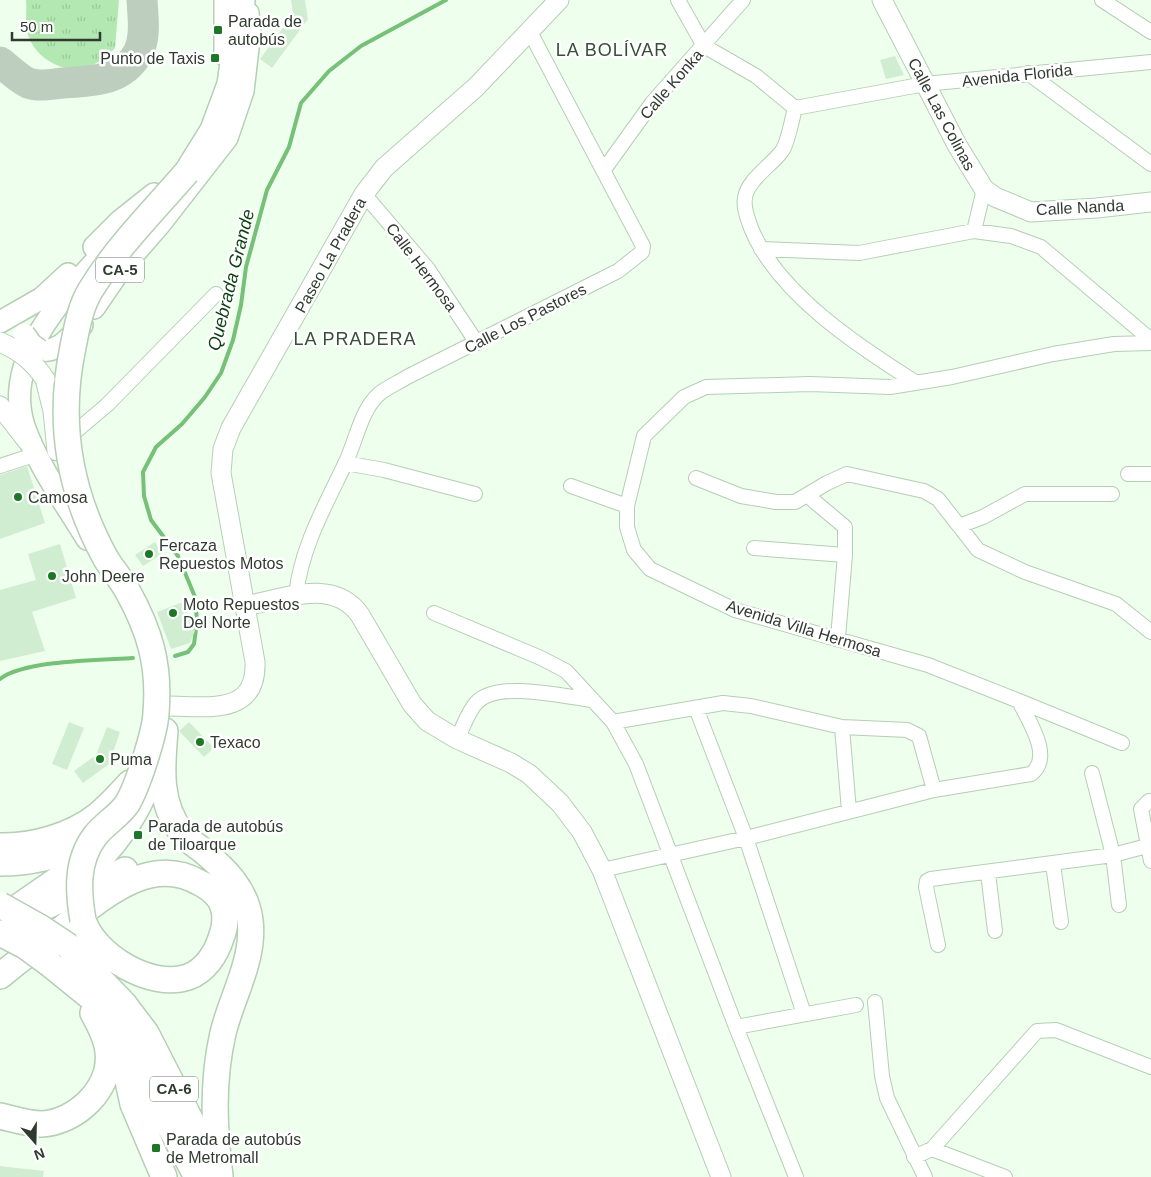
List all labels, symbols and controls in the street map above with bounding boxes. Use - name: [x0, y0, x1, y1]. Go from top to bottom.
- scale bar: [12, 10, 100, 42]
- place label: Parada de autobús: [228, 13, 302, 48]
- text: 50 m: [20, 18, 53, 35]
- marker: Parada de autobús: [212, 24, 224, 36]
- district label: LA BOLÍVAR: [556, 40, 668, 60]
- street label: Calle Konka: [637, 46, 706, 122]
- place label: Punto de Taxis: [100, 50, 205, 67]
- marker: Punto de Taxis: [209, 52, 221, 64]
- street label: Calle Las Colinas: [905, 55, 978, 173]
- street label: Avenida Florida: [961, 61, 1073, 90]
- street label: Paseo La Pradera: [292, 195, 369, 316]
- street label: Calle Nanda: [1036, 197, 1125, 218]
- water label: Quebrada Grande: [204, 207, 258, 353]
- street label: Calle Hermosa: [383, 220, 460, 315]
- road number: CA-5: [96, 258, 144, 282]
- street label: Calle Los Pastores: [462, 280, 589, 357]
- district label: LA PRADERA: [293, 329, 417, 349]
- place label: Camosa: [28, 489, 88, 506]
- marker: Camosa: [12, 491, 24, 503]
- place label: Fercaza Repuestos Motos: [159, 537, 284, 572]
- marker: Fercaza Repuestos Motos: [143, 548, 155, 560]
- place label: John Deere: [62, 568, 145, 585]
- marker: John Deere: [46, 570, 58, 582]
- place label: Moto Repuestos Del Norte: [183, 596, 300, 631]
- street label: Avenida Villa Hermosa: [724, 597, 884, 660]
- marker: Moto Repuestos Del Norte: [167, 607, 179, 619]
- place label: Texaco: [210, 734, 261, 751]
- marker: Texaco: [194, 736, 206, 748]
- place label: Puma: [110, 751, 152, 768]
- marker: Puma: [94, 753, 106, 765]
- place label: Parada de autobús de Tiloarque: [148, 818, 283, 853]
- marker: Parada de autobús de Tiloarque: [132, 829, 144, 841]
- road number: CA-6: [150, 1076, 198, 1102]
- north arrow: [10, 1117, 60, 1167]
- place label: Parada de autobús de Metromall: [166, 1131, 301, 1166]
- marker: Parada de autobús de Metromall: [150, 1142, 162, 1154]
- text: N: [32, 1145, 47, 1163]

